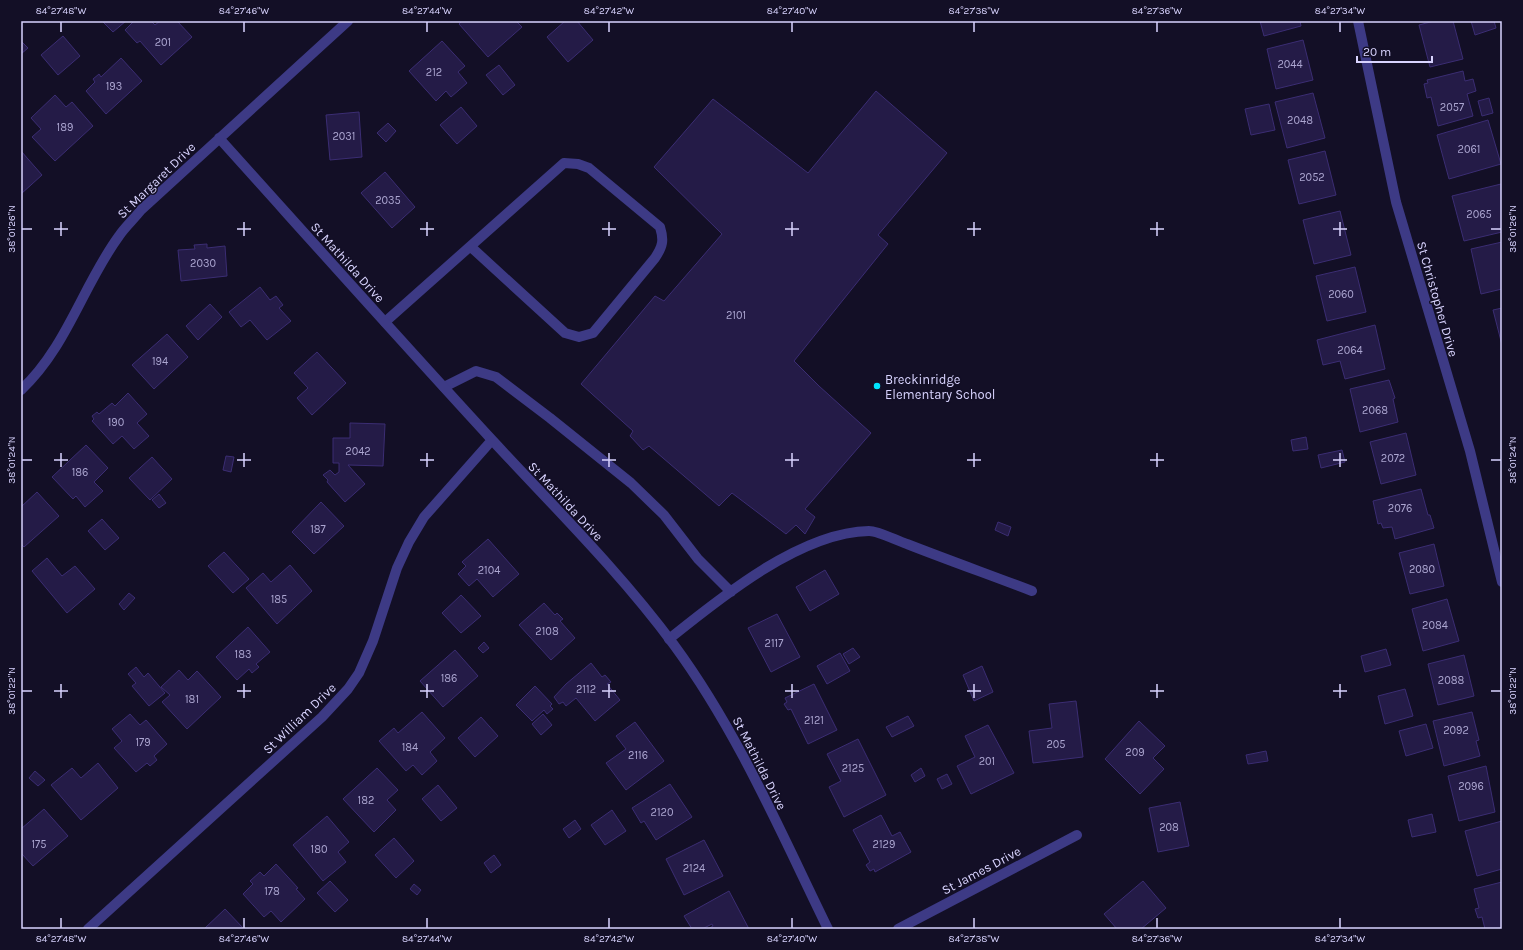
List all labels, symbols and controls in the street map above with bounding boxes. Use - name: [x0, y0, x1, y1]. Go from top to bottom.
- text: 84°27'48"W: [36, 5, 86, 17]
- text: 84°27'46"W: [219, 5, 269, 17]
- text: 84°27'44"W: [402, 5, 452, 17]
- text: 84°27'42"W: [584, 5, 634, 17]
- text: 84°27'40"W: [767, 5, 817, 17]
- text: 84°27'38"W: [948, 5, 1000, 17]
- text: 84°27'36"W: [1132, 5, 1182, 17]
- text: 84°27'34"W: [1315, 5, 1365, 17]
- house number: 201: [155, 36, 171, 49]
- scale bar: [1357, 38, 1432, 64]
- text: 20 m: [1363, 45, 1391, 59]
- house number: 2044: [1277, 58, 1303, 71]
- house number: 212: [426, 66, 442, 79]
- house number: 193: [106, 80, 122, 93]
- house number: 2057: [1440, 101, 1464, 114]
- house number: 2048: [1287, 114, 1313, 127]
- house number: 189: [57, 121, 73, 134]
- house number: 2031: [332, 130, 356, 143]
- street label: St Margaret Drive: [114, 139, 199, 221]
- house number: 2061: [1458, 143, 1480, 156]
- house number: 2052: [1299, 171, 1325, 184]
- house number: 2035: [375, 194, 401, 207]
- text: 38°01'26"N: [6, 205, 18, 253]
- text: 38°01'26"N: [1507, 205, 1519, 253]
- house number: 2065: [1466, 208, 1492, 221]
- street label: St Mathilda Drive: [308, 219, 388, 306]
- street label: St Christopher Drive: [1414, 240, 1461, 359]
- house number: 2030: [190, 257, 216, 270]
- house number: 2060: [1328, 288, 1354, 301]
- house number: 2101: [726, 309, 746, 322]
- house number: 2064: [1337, 344, 1363, 357]
- house number: 194: [152, 355, 168, 368]
- place label: Breckinridge Elementary School: [885, 372, 995, 402]
- marker: Breckinridge Elementary School: [872, 381, 882, 391]
- house number: 2068: [1362, 404, 1388, 417]
- house number: 190: [108, 416, 124, 429]
- text: 38°01'24"N: [6, 436, 18, 484]
- text: 38°01'24"N: [1507, 436, 1519, 484]
- house number: 2042: [345, 445, 371, 458]
- house number: 2072: [1381, 452, 1405, 465]
- street label: St Mathilda Drive: [525, 459, 606, 544]
- house number: 186: [72, 466, 88, 479]
- house number: 2076: [1388, 502, 1412, 515]
- house number: 187: [310, 523, 326, 536]
- house number: 2080: [1409, 563, 1435, 576]
- house number: 2104: [478, 564, 500, 577]
- house number: 185: [271, 593, 287, 606]
- house number: 2084: [1422, 619, 1448, 632]
- house number: 2108: [535, 625, 559, 638]
- house number: 2117: [765, 637, 783, 650]
- house number: 183: [235, 648, 251, 661]
- text: 38°01'22"N: [6, 667, 18, 715]
- text: 38°01'22"N: [1507, 667, 1519, 715]
- house number: 186: [441, 672, 457, 685]
- house number: 2088: [1438, 674, 1464, 687]
- street label: St William Drive: [260, 680, 339, 757]
- house number: 2112: [576, 683, 596, 696]
- house number: 181: [185, 693, 199, 706]
- street label: St Mathilda Drive: [730, 714, 790, 813]
- house number: 2121: [804, 714, 824, 727]
- house number: 2092: [1443, 724, 1469, 737]
- house number: 179: [135, 736, 151, 749]
- house number: 205: [1046, 738, 1066, 751]
- house number: 184: [402, 741, 418, 754]
- house number: 209: [1125, 746, 1145, 759]
- house number: 2116: [628, 749, 648, 762]
- house number: 201: [979, 755, 995, 768]
- house number: 2125: [842, 762, 864, 775]
- house number: 2096: [1458, 780, 1484, 793]
- house number: 182: [358, 794, 374, 807]
- house number: 2120: [651, 806, 673, 819]
- house number: 208: [1159, 821, 1179, 834]
- house number: 175: [31, 838, 47, 851]
- house number: 2129: [873, 838, 895, 851]
- house number: 180: [311, 843, 327, 856]
- street label: St James Drive: [939, 843, 1024, 898]
- house number: 2124: [683, 862, 705, 875]
- house number: 178: [264, 885, 280, 898]
- text: 84°27'48"W: [36, 933, 86, 945]
- text: 84°27'46"W: [219, 933, 269, 945]
- text: 84°27'44"W: [402, 933, 452, 945]
- text: 84°27'42"W: [584, 933, 634, 945]
- text: 84°27'40"W: [767, 933, 817, 945]
- text: 84°27'38"W: [948, 933, 1000, 945]
- text: 84°27'36"W: [1132, 933, 1182, 945]
- text: 84°27'34"W: [1315, 933, 1365, 945]

